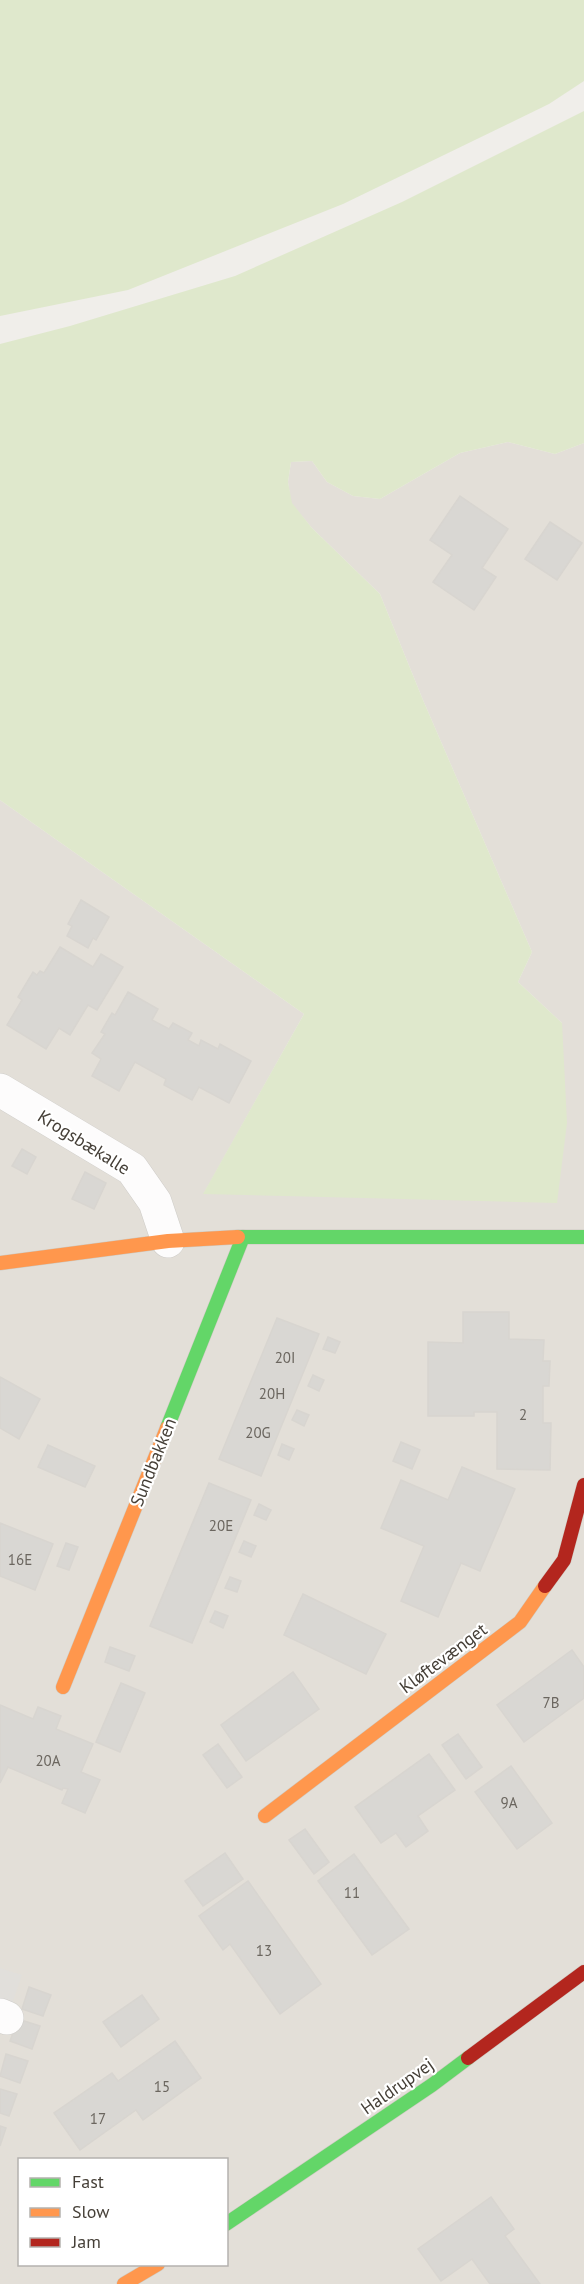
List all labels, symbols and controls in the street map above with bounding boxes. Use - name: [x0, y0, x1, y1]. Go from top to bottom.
- street label: Krogsbækalle: [33, 1104, 135, 1180]
- house number: 20I: [275, 1348, 295, 1367]
- house number: 20H: [259, 1384, 285, 1403]
- house number: 2: [519, 1405, 527, 1424]
- street label: Sundbakken: [125, 1414, 181, 1510]
- house number: 20G: [245, 1423, 271, 1442]
- house number: 20E: [209, 1516, 233, 1535]
- house number: 16E: [8, 1550, 32, 1569]
- street label: Kløftevænget: [395, 1618, 491, 1698]
- house number: 7B: [543, 1693, 559, 1712]
- house number: 20A: [35, 1751, 61, 1770]
- house number: 9A: [501, 1793, 518, 1812]
- house number: 11: [344, 1883, 360, 1902]
- house number: 13: [256, 1941, 272, 1960]
- street label: Haldrupvej: [356, 2053, 438, 2119]
- house number: 15: [154, 2077, 170, 2096]
- house number: 17: [90, 2109, 106, 2128]
- legend: [18, 2158, 228, 2266]
- text: Fast: [72, 2170, 104, 2193]
- text: Slow: [72, 2200, 110, 2223]
- text: Jam: [71, 2230, 101, 2253]

